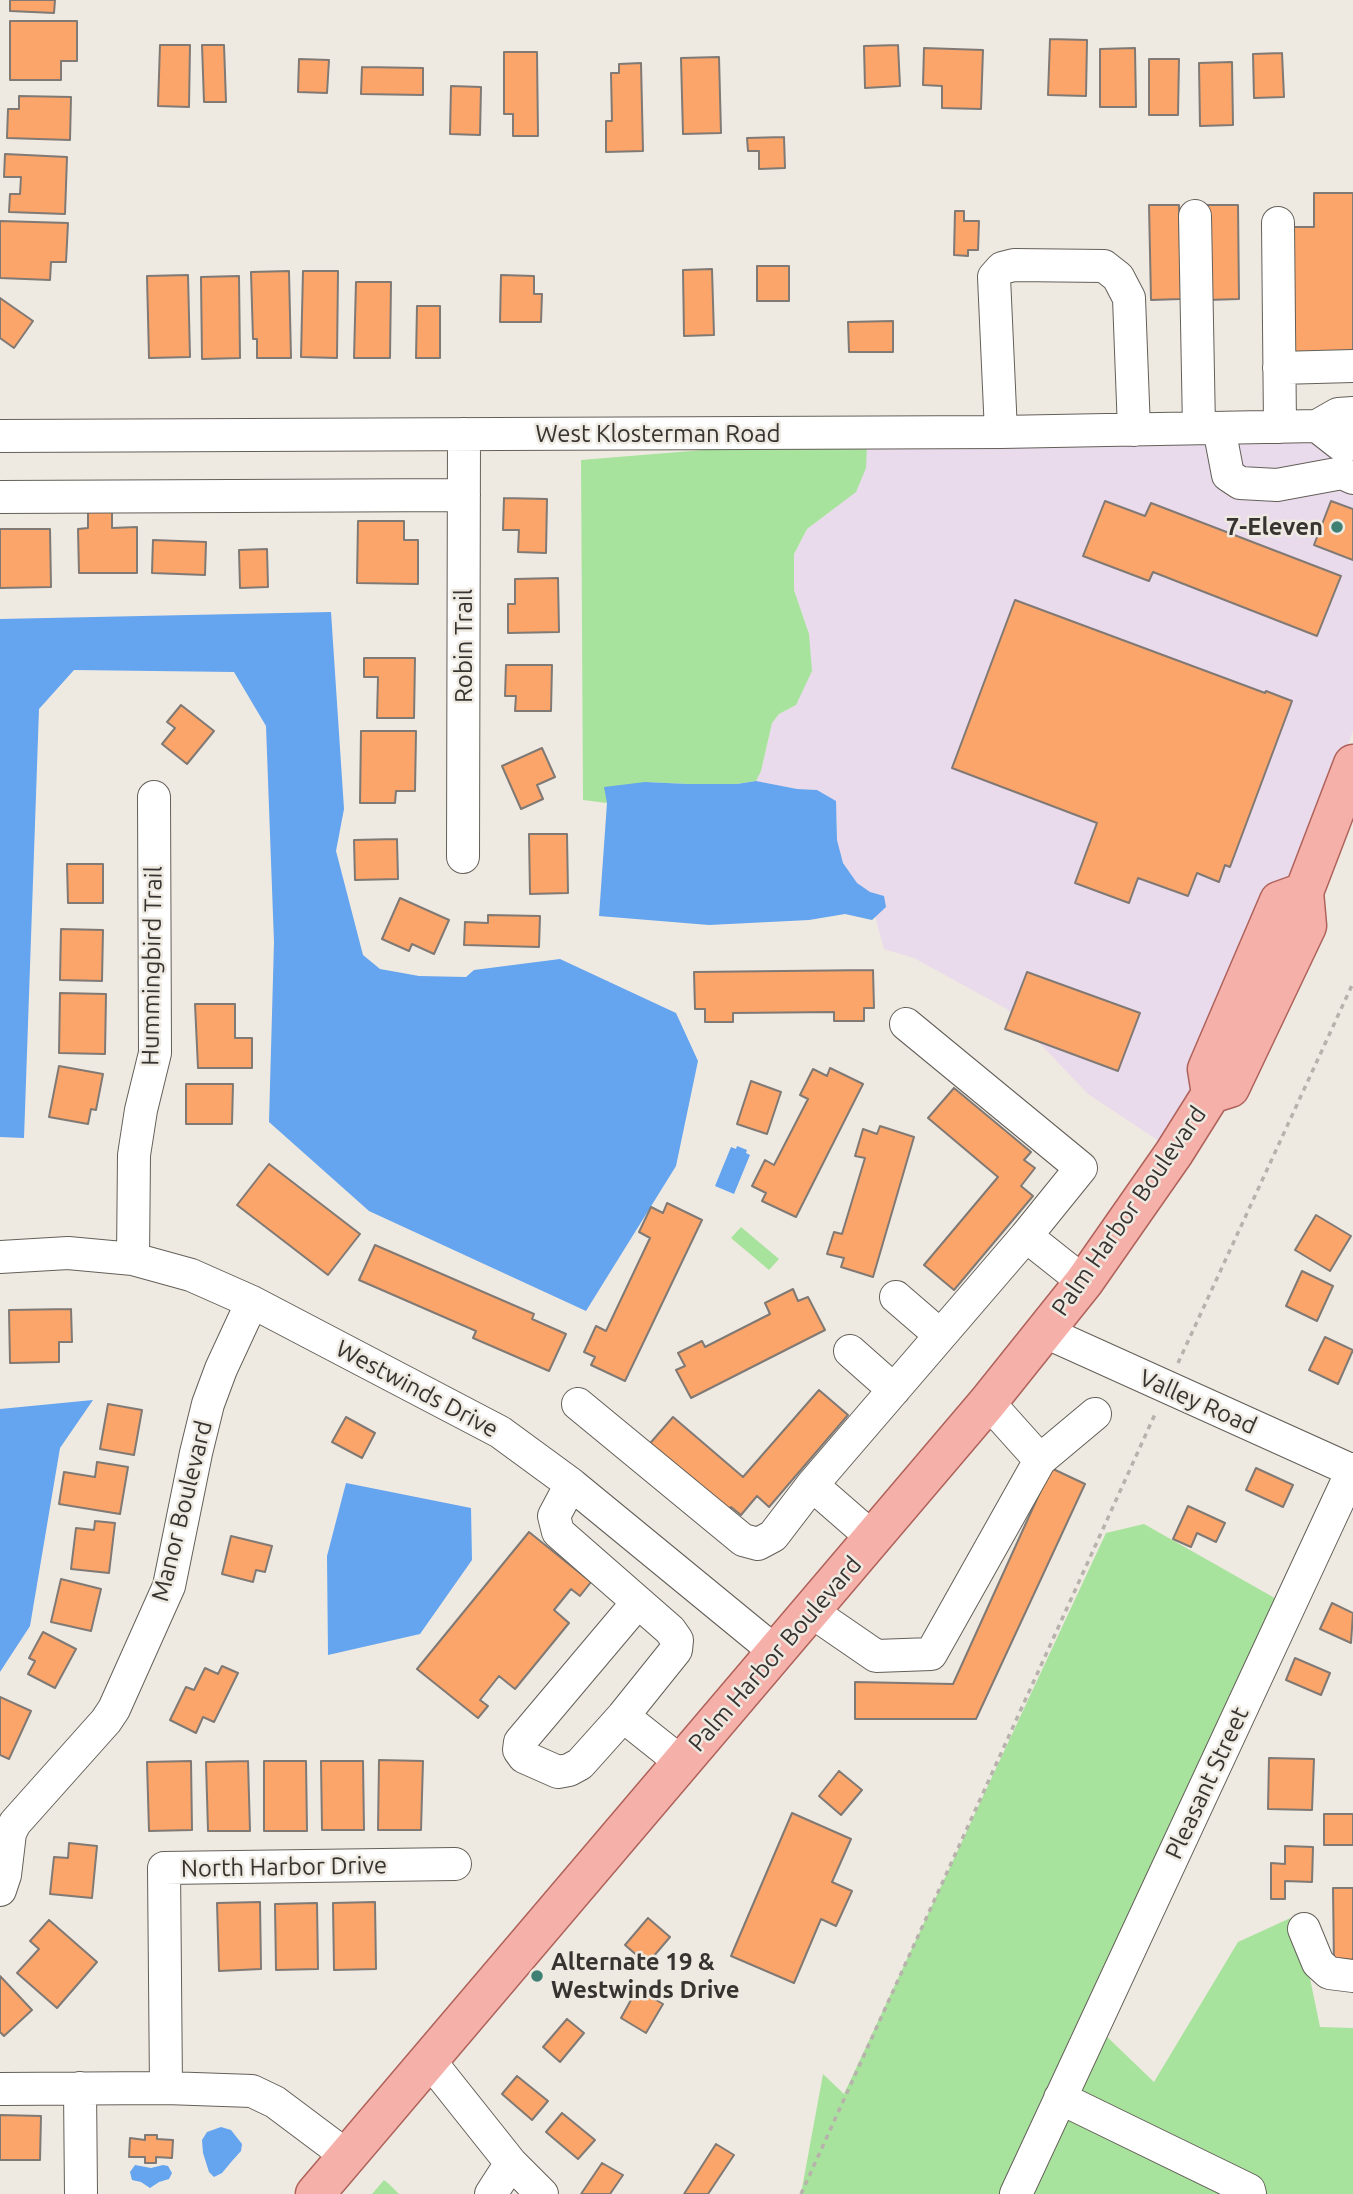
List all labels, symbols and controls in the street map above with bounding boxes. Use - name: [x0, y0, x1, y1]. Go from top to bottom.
- street label: West Klosterman Road: [535, 420, 781, 448]
- place label: 7-Eleven: [1226, 513, 1323, 541]
- marker: 7-Eleven: [1329, 519, 1345, 535]
- street label: Robin Trail: [450, 589, 478, 703]
- street label: Hummingbird Trail: [136, 866, 168, 1066]
- street label: Palm Harbor Boulevard: [1046, 1101, 1212, 1321]
- street label: Westwinds Drive: [331, 1334, 503, 1444]
- street label: Valley Road: [1135, 1363, 1261, 1441]
- street label: Manor Boulevard: [146, 1418, 218, 1604]
- street label: Palm Harbor Boulevard: [682, 1550, 868, 1758]
- street label: Pleasant Street: [1159, 1702, 1255, 1864]
- street label: North Harbor Drive: [181, 1851, 387, 1883]
- place label: Alternate 19 & Westwinds Drive: [551, 1948, 740, 2004]
- marker: Alternate 19 & Westwinds Drive: [529, 1968, 545, 1984]

